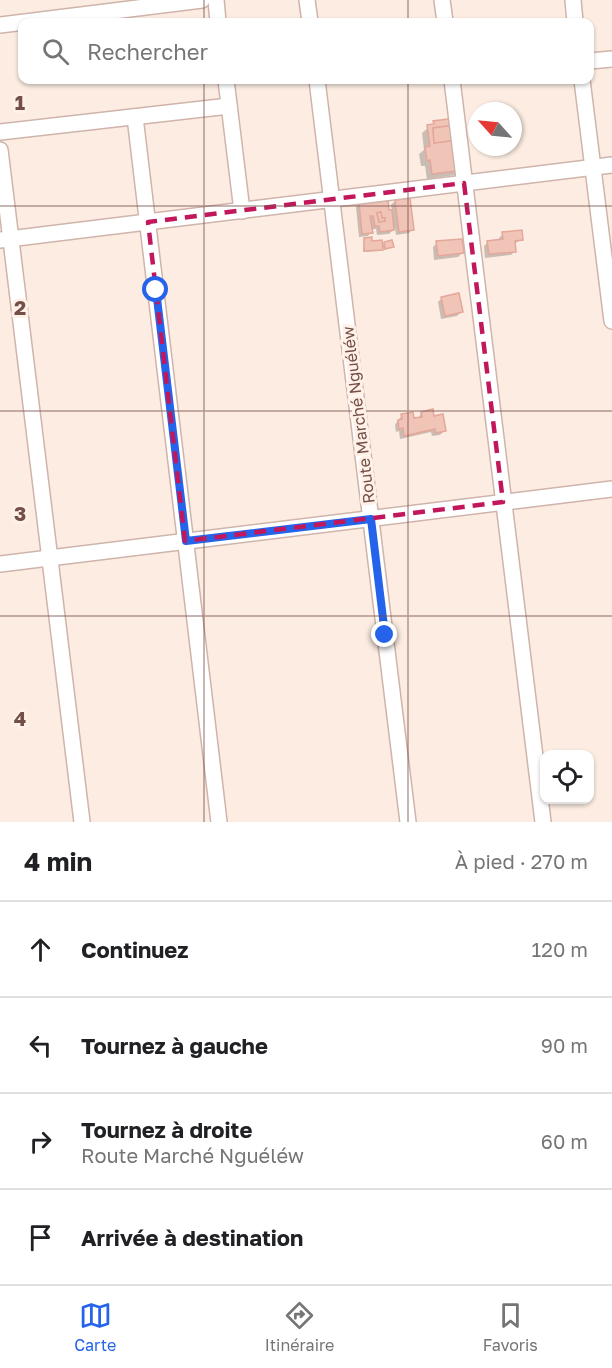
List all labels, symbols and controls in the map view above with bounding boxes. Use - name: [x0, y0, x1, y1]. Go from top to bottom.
- search box: [18, 18, 594, 84]
- icon: search: [39, 35, 72, 68]
- text: Rechercher: [87, 38, 208, 65]
- text: 1: [15, 90, 25, 114]
- north arrow: [468, 102, 522, 156]
- route start: [142, 276, 168, 302]
- text: 2: [14, 295, 26, 319]
- street label: Route Marché Nguéléw: [337, 325, 379, 505]
- text: 3: [14, 501, 26, 525]
- route end: [371, 621, 397, 647]
- text: 4: [14, 706, 26, 730]
- map controls: [540, 750, 594, 804]
- button: locate: [540, 750, 594, 804]
- text: 4 min: [24, 846, 92, 877]
- text: À pied · 270 m: [455, 849, 588, 873]
- icon: ahead: [24, 933, 57, 966]
- text: Continuez: [81, 936, 188, 963]
- text: 120 m: [532, 937, 588, 961]
- icon: left: [24, 1029, 57, 1062]
- text: Tournez à gauche: [81, 1032, 268, 1059]
- text: 90 m: [541, 1033, 588, 1057]
- text: Tournez à droite: [81, 1116, 252, 1143]
- icon: right: [24, 1125, 57, 1158]
- text: 60 m: [541, 1129, 588, 1153]
- text: Route Marché Nguéléw: [81, 1143, 304, 1167]
- icon: arrive: [24, 1221, 57, 1254]
- text: Arrivée à destination: [81, 1224, 303, 1251]
- tab: Carte: [74, 1299, 116, 1355]
- tab: Itinéraire: [265, 1299, 334, 1355]
- tab: Favoris: [483, 1299, 538, 1355]

